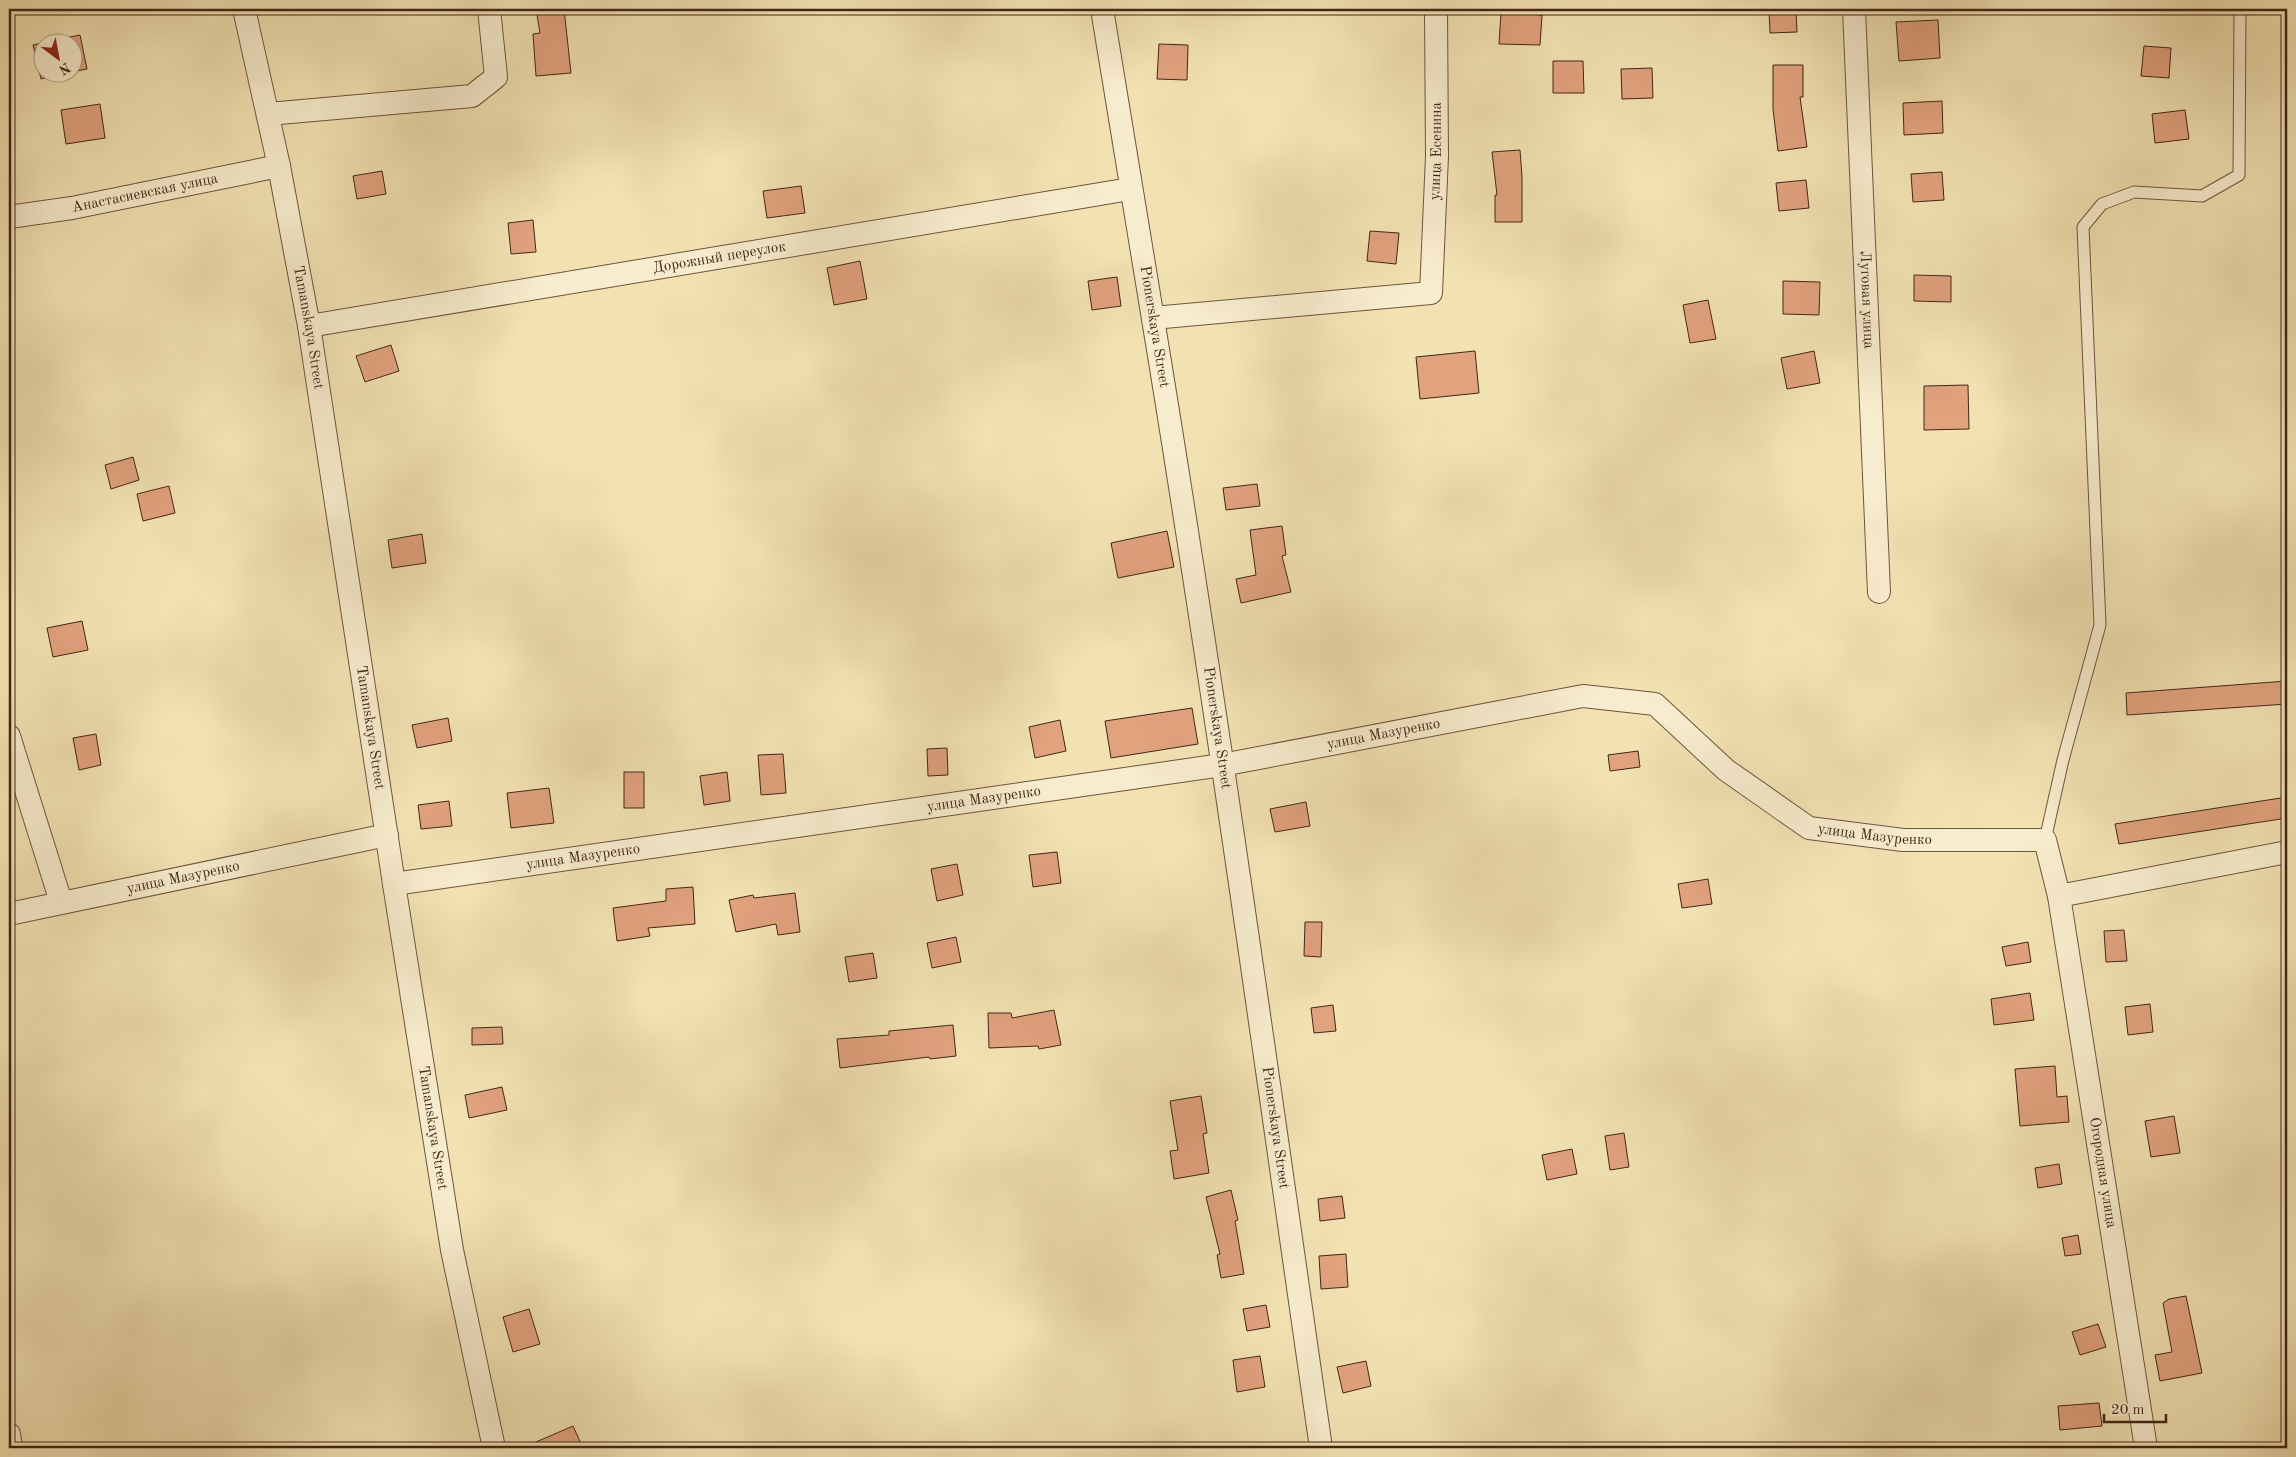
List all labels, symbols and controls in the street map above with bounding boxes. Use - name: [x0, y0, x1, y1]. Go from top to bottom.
- north arrow: [32, 32, 82, 82]
- text: N: [56, 59, 73, 77]
- street label: улица Есенина: [1428, 101, 1445, 201]
- street label: Анастасиевская улица: [70, 171, 220, 215]
- street label: Дорожный переулок: [652, 239, 787, 276]
- street label: Луговая улица: [1857, 251, 1876, 350]
- street label: Tamanskaya Street: [290, 264, 326, 390]
- street label: Pionerskaya Street: [1137, 265, 1172, 389]
- street label: Tamanskaya Street: [353, 665, 387, 791]
- street label: Pionerskaya Street: [1200, 666, 1234, 790]
- street label: улица Мазуренко: [1326, 716, 1441, 752]
- street label: улица Мазуренко: [926, 784, 1042, 815]
- street label: улица Мазуренко: [1817, 822, 1932, 848]
- street label: улица Мазуренко: [525, 841, 641, 872]
- street label: улица Мазуренко: [125, 858, 241, 897]
- street label: Tamanskaya Street: [415, 1065, 450, 1191]
- street label: Pionerskaya Street: [1259, 1066, 1291, 1190]
- street label: Огородная улица: [2086, 1116, 2119, 1230]
- scale bar: [2104, 1392, 2166, 1424]
- text: 20 m: [2111, 1403, 2145, 1418]

